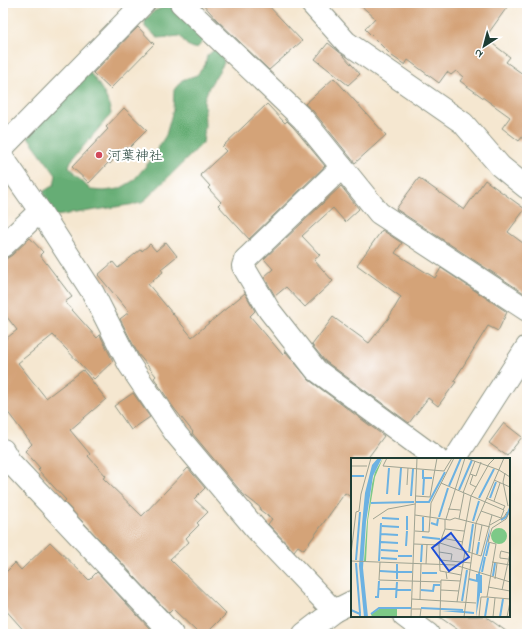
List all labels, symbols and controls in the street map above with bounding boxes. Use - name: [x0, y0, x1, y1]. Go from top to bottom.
- north arrow: [464, 26, 504, 66]
- text: N: [471, 45, 486, 62]
- place label: 河葉神社: [107, 146, 163, 167]
- marker: 河葉神社: [94, 150, 104, 160]
- inset map: [351, 458, 510, 617]

